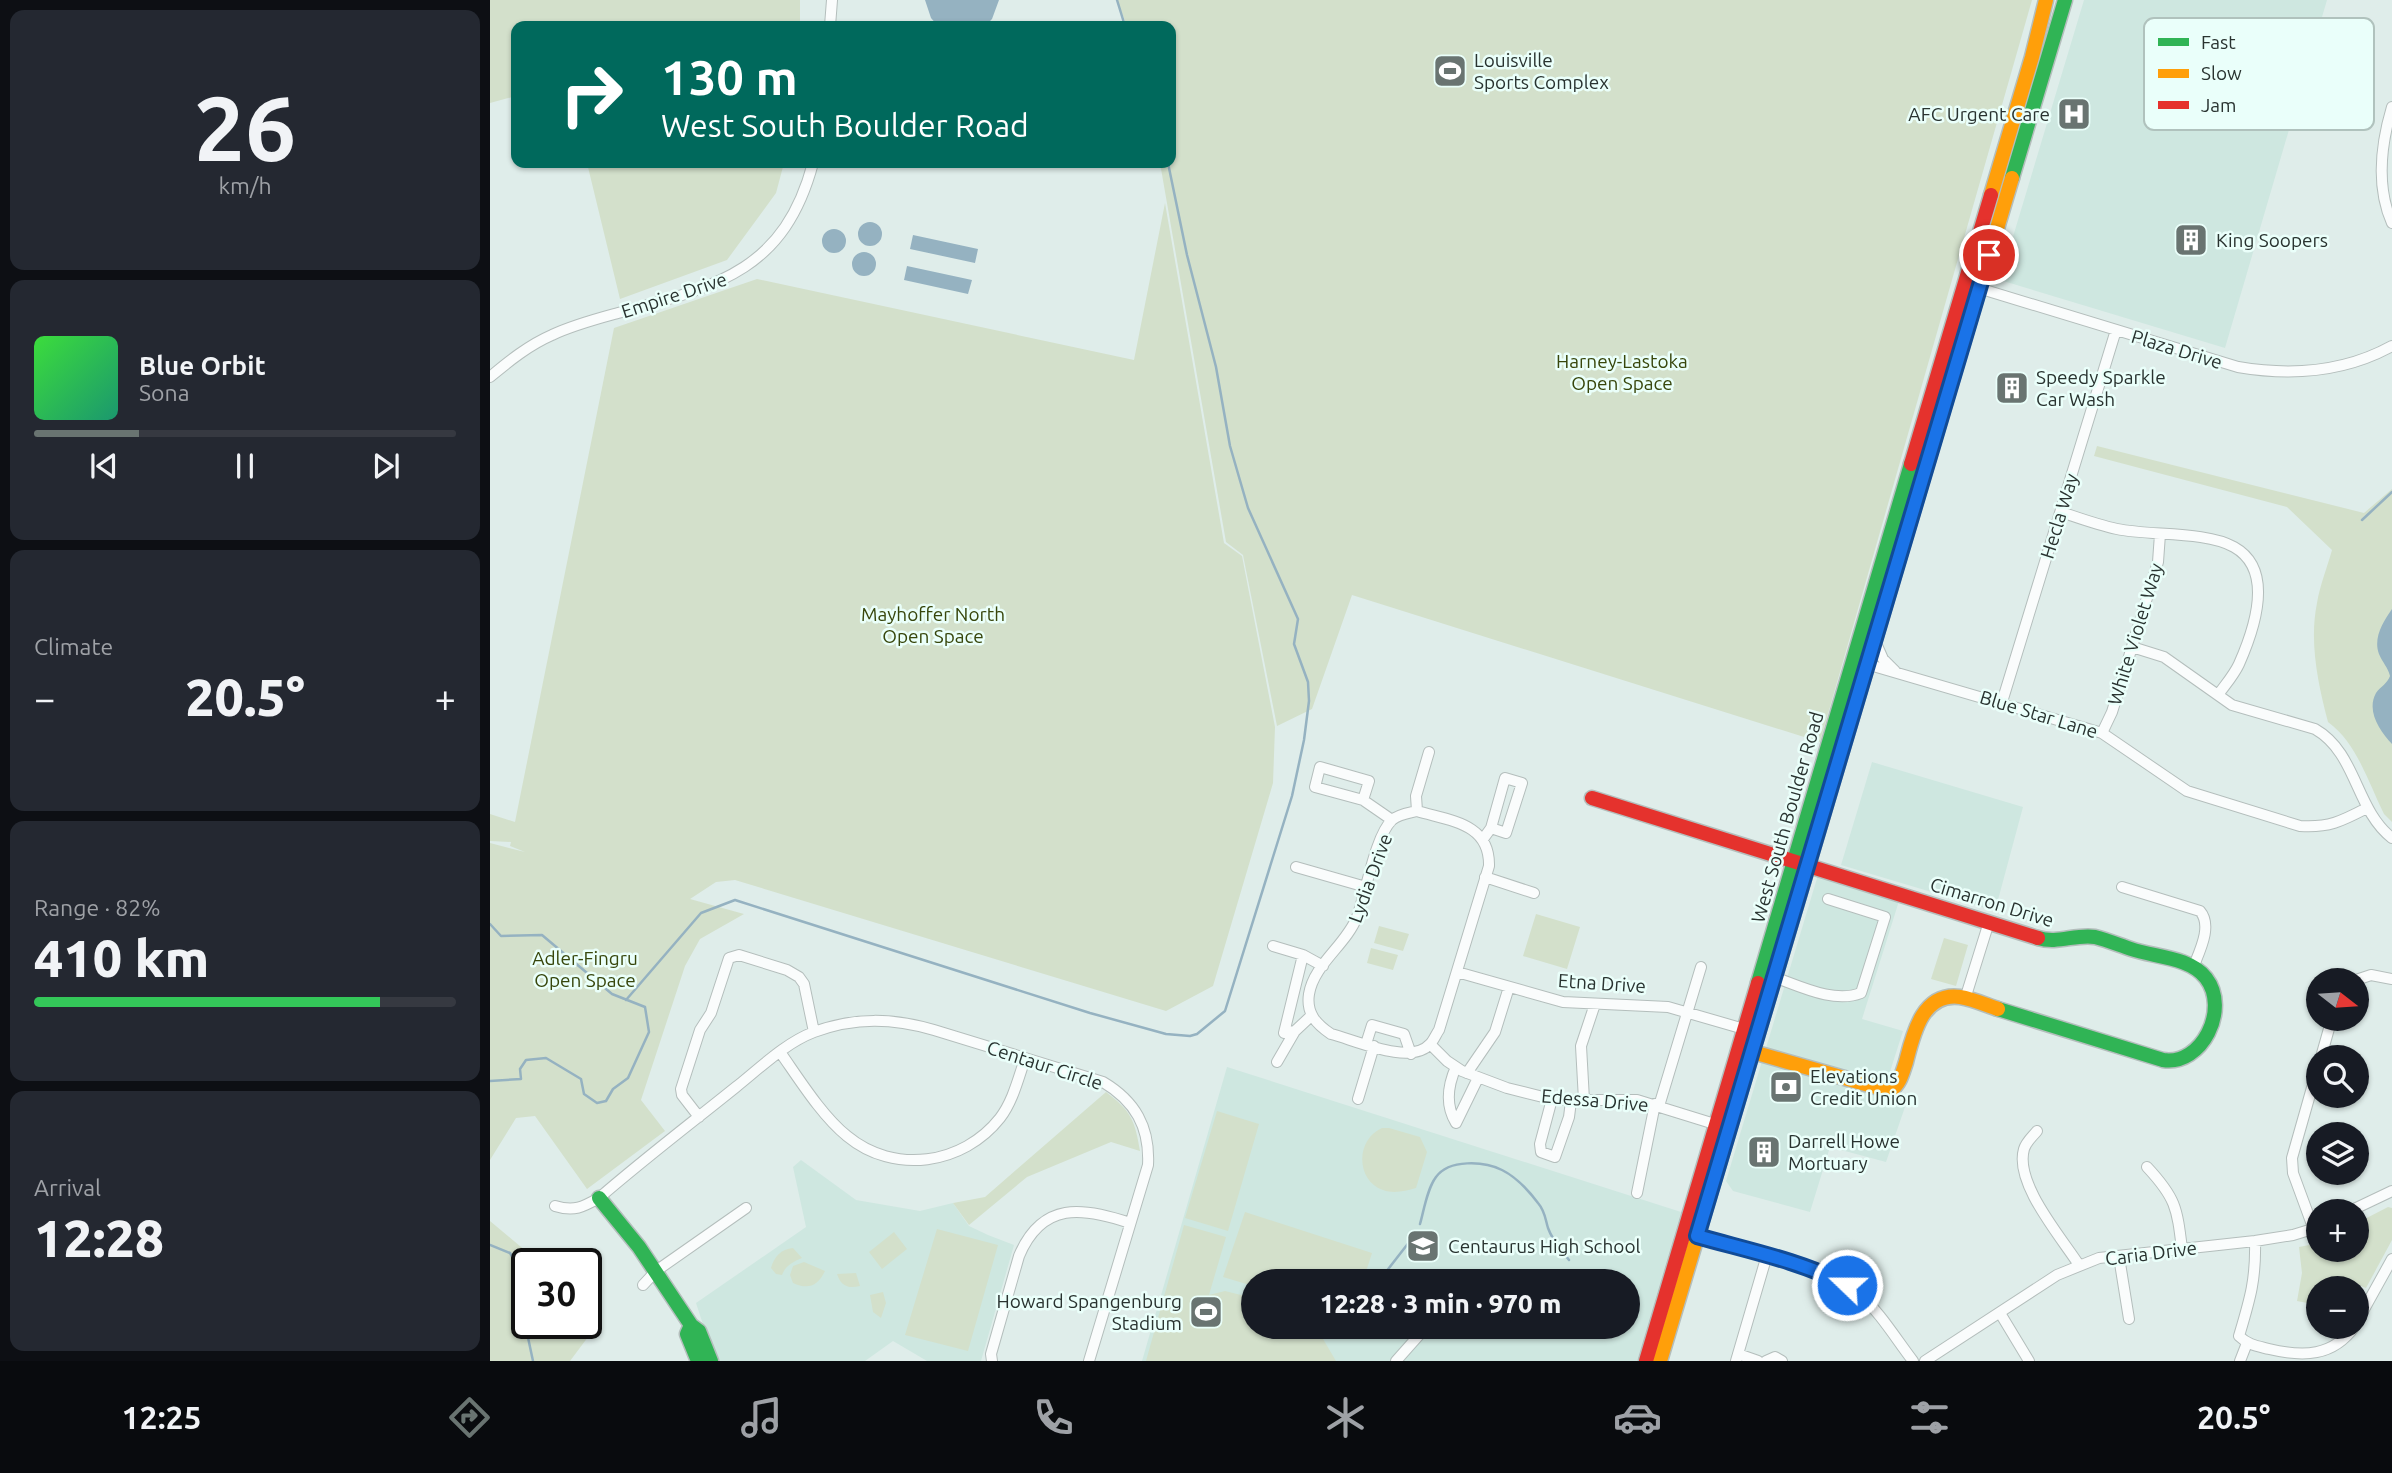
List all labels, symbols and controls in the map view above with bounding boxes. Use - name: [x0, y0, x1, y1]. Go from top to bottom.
- legend: [2144, 18, 2374, 130]
- text: Fast: [2201, 31, 2236, 53]
- icon: right: [546, 49, 637, 140]
- text: 130 m: [661, 49, 798, 104]
- place label: Louisville Sports Complex: [1474, 49, 1609, 93]
- sports icon: Louisville Sports Complex: [1431, 52, 1469, 90]
- text: Slow: [2201, 62, 2242, 84]
- text: 26: [194, 76, 296, 178]
- text: Jam: [2201, 94, 2237, 116]
- hospital icon: AFC Urgent Care: [2055, 95, 2093, 133]
- place label: AFC Urgent Care: [1908, 103, 2050, 125]
- text: West South Boulder Road: [661, 107, 1029, 143]
- text: km/h: [218, 173, 272, 198]
- building icon: King Soopers: [2172, 221, 2210, 259]
- pin: [1959, 225, 2019, 285]
- place label: King Soopers: [2216, 229, 2328, 251]
- icon: arrive: [1970, 236, 2008, 274]
- street label: Empire Drive: [618, 268, 730, 322]
- street label: Plaza Drive: [2129, 325, 2225, 373]
- park label: Harney-Lastoka Open Space: [1556, 350, 1688, 394]
- text: Blue Orbit: [139, 351, 266, 380]
- place label: Speedy Sparkle Car Wash: [2036, 366, 2166, 410]
- building icon: Speedy Sparkle Car Wash: [1993, 369, 2031, 407]
- text: Sona: [139, 380, 189, 405]
- icon: previous: [85, 447, 123, 485]
- icon: pause: [226, 447, 264, 485]
- icon: next: [367, 447, 405, 485]
- street label: Hecla Way: [2036, 471, 2082, 561]
- street label: White Violet Way: [2103, 560, 2167, 708]
- park label: Mayhoffer North Open Space: [861, 603, 1005, 647]
- text: Climate: [34, 634, 113, 659]
- text: 20.5°: [185, 668, 305, 726]
- text: −: [34, 677, 55, 719]
- text: +: [435, 677, 456, 719]
- street label: Blue Star Lane: [1977, 686, 2101, 742]
- street label: West South Boulder Road: [1746, 709, 1828, 925]
- street label: Lydia Drive: [1344, 830, 1396, 926]
- street label: Cimarron Drive: [1928, 873, 2056, 931]
- text: Range · 82%: [34, 895, 161, 920]
- text: 410 km: [34, 929, 209, 987]
- park label: Adler-Fingru Open Space: [532, 947, 638, 991]
- north arrow: [2306, 968, 2370, 1031]
- map controls: [2306, 968, 2369, 1339]
- street label: Etna Drive: [1557, 969, 1647, 997]
- street label: Centaur Circle: [984, 1036, 1106, 1094]
- button: search: [2306, 1045, 2369, 1108]
- place label: Elevations Credit Union: [1810, 1065, 1917, 1109]
- bank icon: Elevations Credit Union: [1767, 1068, 1805, 1106]
- street label: Edessa Drive: [1540, 1084, 1650, 1116]
- button: layers: [2306, 1122, 2369, 1185]
- place label: Darrell Howe Mortuary: [1788, 1130, 1900, 1174]
- building icon: Darrell Howe Mortuary: [1745, 1133, 1783, 1171]
- text: Arrival: [34, 1175, 101, 1200]
- button: +: [2306, 1199, 2369, 1262]
- text: 12:28: [34, 1209, 164, 1267]
- school or university icon: Centaurus High School: [1404, 1227, 1442, 1265]
- place label: Centaurus High School: [1448, 1235, 1641, 1257]
- street label: Caria Drive: [2104, 1236, 2198, 1270]
- speed limit sign: 30: [511, 1248, 602, 1339]
- position arrow: [1810, 1248, 1884, 1322]
- button: −: [2306, 1276, 2369, 1339]
- text: 12:28 · 3 min · 970 m: [1320, 1289, 1561, 1318]
- place label: Howard Spangenburg Stadium: [997, 1290, 1182, 1334]
- sports icon: Howard Spangenburg Stadium: [1187, 1293, 1225, 1331]
- icon: directions: [445, 1393, 494, 1442]
- icon: music: [737, 1393, 786, 1442]
- icon: phone: [1029, 1393, 1078, 1442]
- icon: climate: [1321, 1393, 1370, 1442]
- icon: car: [1613, 1393, 1662, 1442]
- icon: filters: [1905, 1393, 1954, 1442]
- text: 12:25: [122, 1399, 202, 1435]
- text: 20.5°: [2197, 1399, 2270, 1435]

